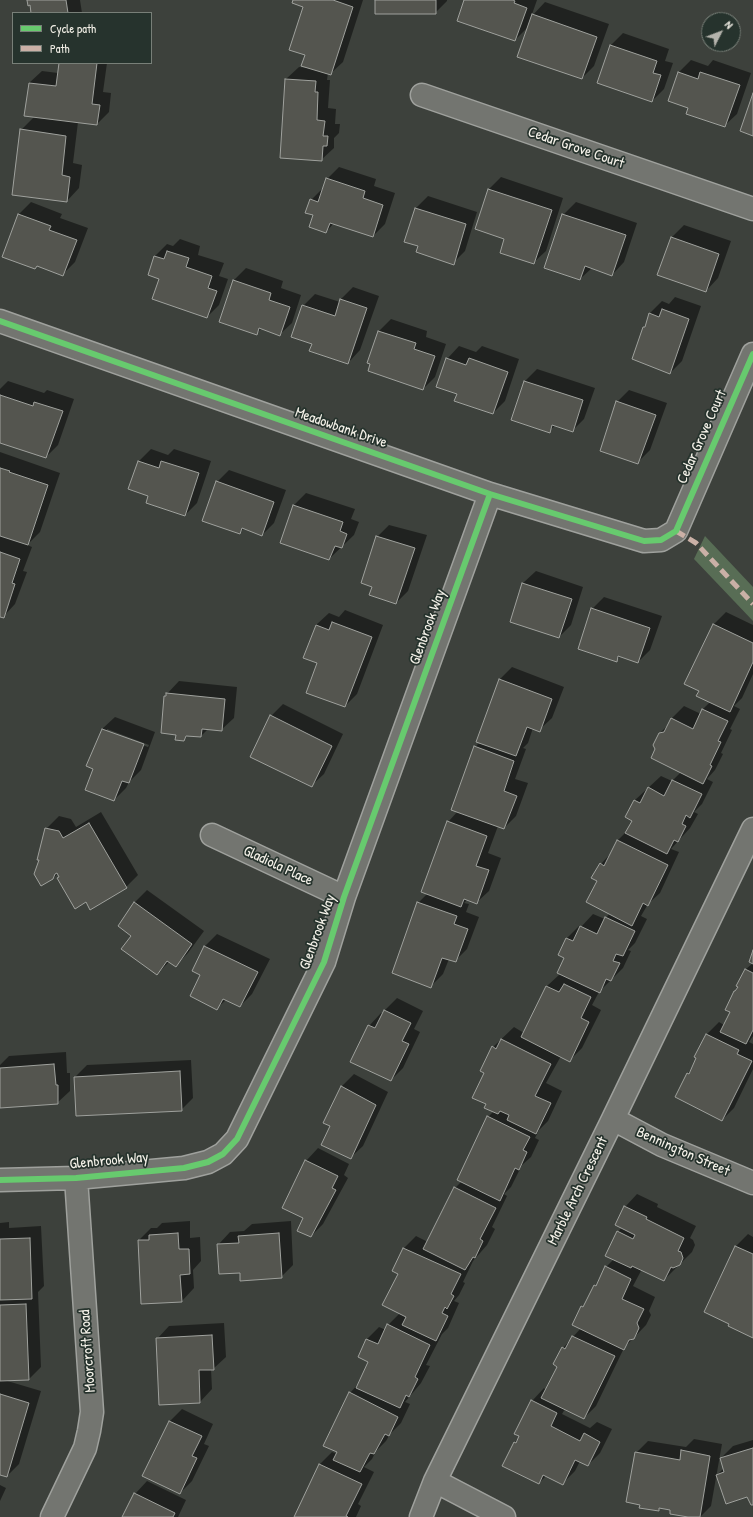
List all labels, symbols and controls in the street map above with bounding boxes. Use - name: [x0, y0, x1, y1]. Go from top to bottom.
- legend: [12, 12, 152, 64]
- north arrow: [701, 12, 741, 52]
- text: N: [722, 18, 736, 31]
- text: Cycle path: [50, 20, 96, 37]
- text: Path: [50, 40, 70, 57]
- street label: Cedar Grove Court: [525, 123, 627, 173]
- street label: Cedar Grove Court: [673, 387, 731, 487]
- street label: Meadowbank Drive: [293, 404, 389, 452]
- street label: Glenbrook Way: [406, 587, 450, 667]
- street label: Gladiola Place: [240, 842, 316, 890]
- street label: Glenbrook Way: [296, 892, 340, 972]
- street label: Bennington Street: [634, 1123, 732, 1181]
- street label: Marble Arch Crescent: [544, 1134, 612, 1248]
- street label: Glenbrook Way: [69, 1149, 149, 1173]
- street label: Moorcroft Road: [76, 1309, 100, 1393]

